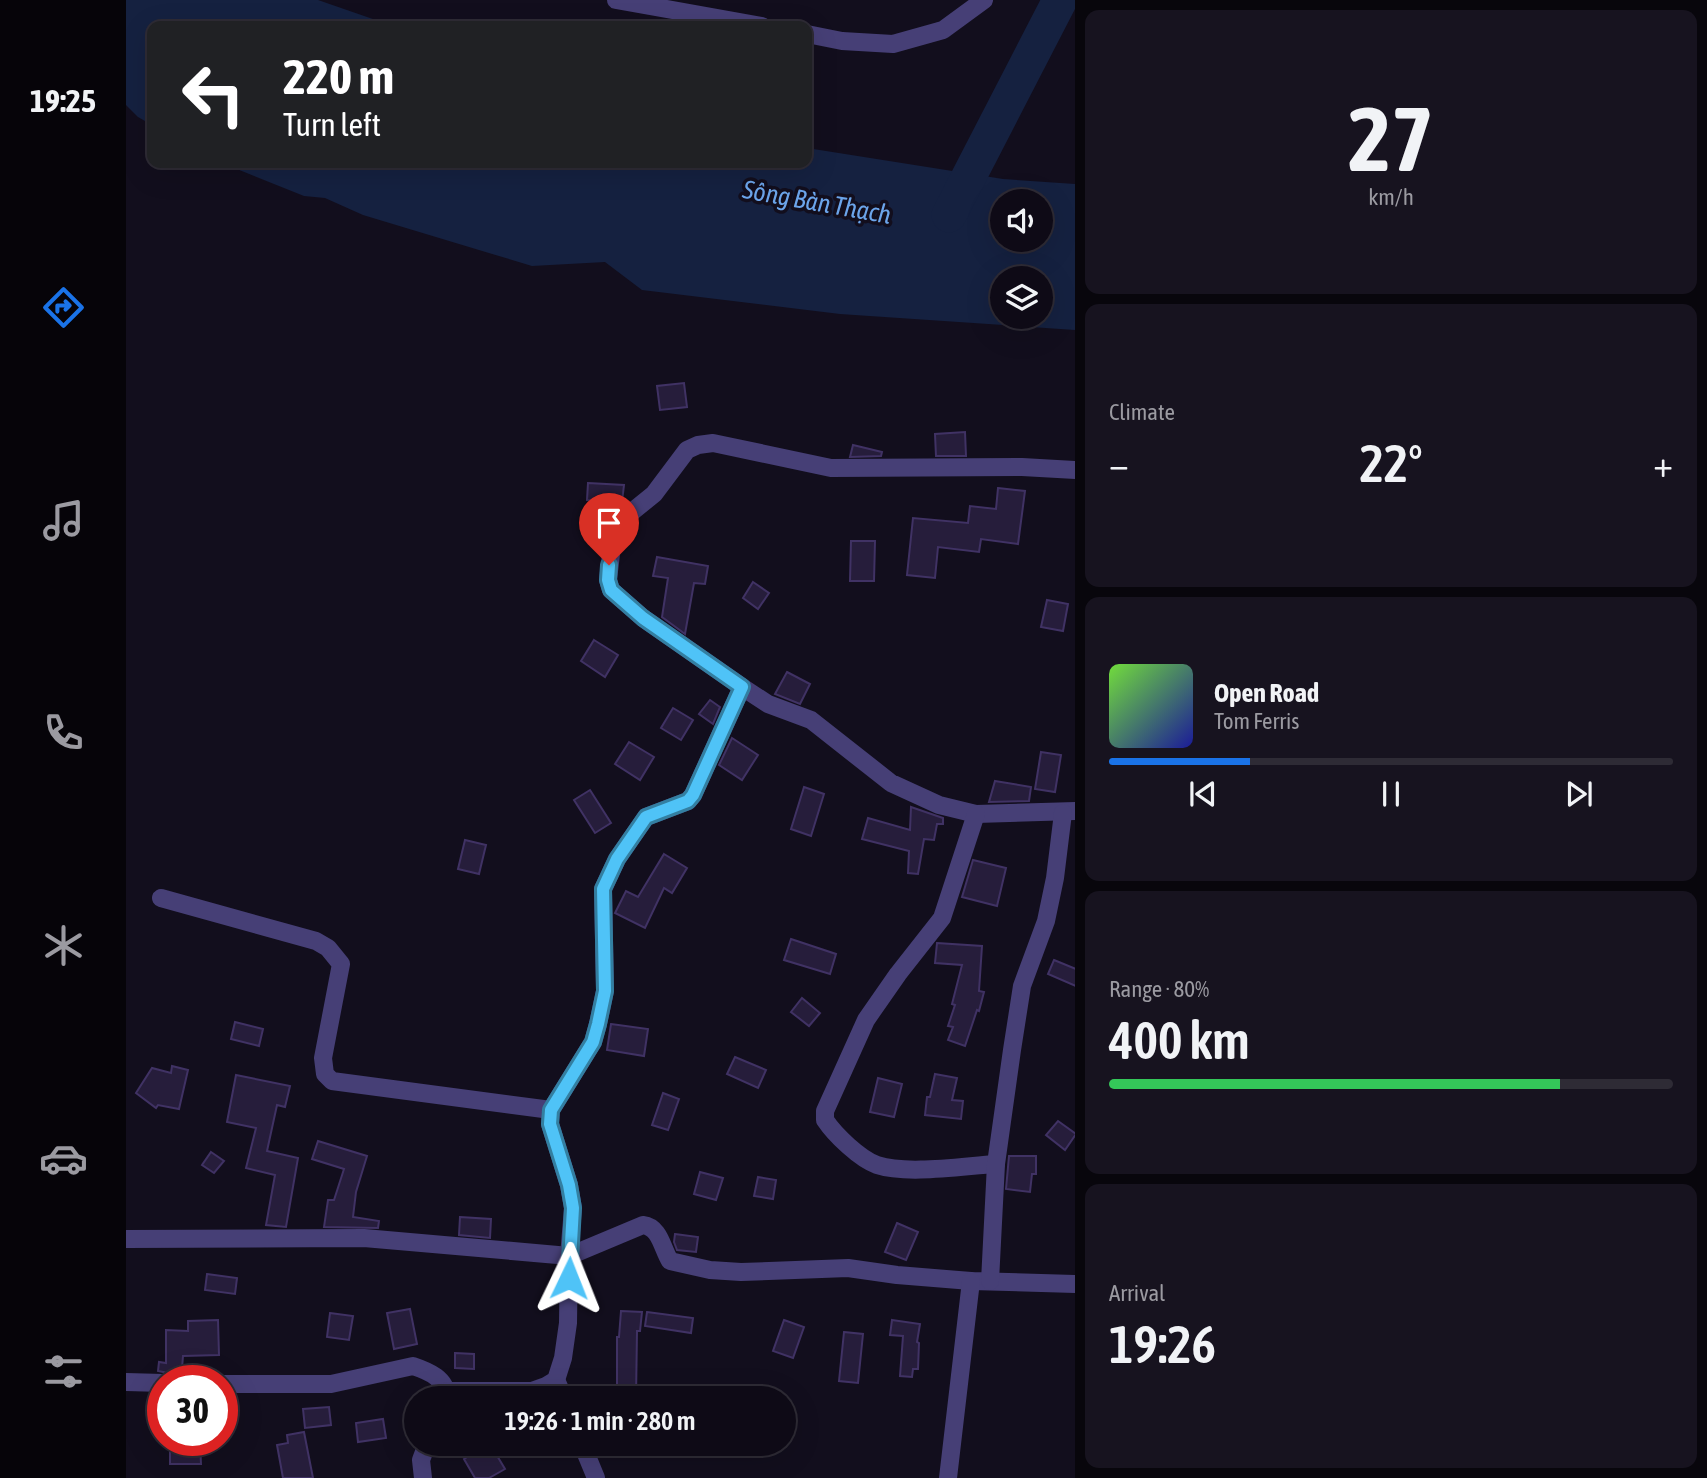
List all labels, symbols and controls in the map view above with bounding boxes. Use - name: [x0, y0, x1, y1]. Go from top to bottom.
- text: 220 m: [283, 48, 394, 104]
- icon: left: [168, 49, 259, 140]
- text: 19:25: [30, 82, 96, 119]
- text: 27: [1348, 86, 1434, 190]
- text: Turn left: [283, 106, 381, 143]
- water label: Sông Bàn Thạch: [740, 174, 894, 230]
- text: km/h: [1368, 184, 1414, 210]
- map controls: [990, 189, 1053, 329]
- button: sound: [990, 189, 1053, 252]
- button: layers: [990, 266, 1053, 329]
- icon: directions: [39, 283, 88, 332]
- text: Climate: [1109, 399, 1175, 425]
- text: 22°: [1359, 433, 1423, 493]
- text: −: [1109, 442, 1129, 485]
- text: +: [1653, 442, 1673, 485]
- pin: [579, 493, 639, 565]
- icon: music: [39, 496, 88, 545]
- icon: arrive: [590, 504, 628, 542]
- text: Open Road: [1214, 678, 1319, 708]
- icon: phone: [39, 708, 88, 757]
- text: Tom Ferris: [1214, 708, 1299, 734]
- icon: previous: [1184, 775, 1222, 813]
- icon: pause: [1372, 775, 1410, 813]
- icon: next: [1560, 775, 1598, 813]
- icon: climate: [39, 921, 88, 970]
- text: Range · 80%: [1109, 976, 1209, 1002]
- text: 400 km: [1109, 1010, 1250, 1070]
- icon: car: [39, 1134, 88, 1183]
- position arrow: [532, 1241, 606, 1315]
- text: Arrival: [1109, 1280, 1165, 1306]
- text: 19:26: [1109, 1314, 1216, 1374]
- icon: filters: [39, 1347, 88, 1396]
- speed limit sign: 30: [147, 1365, 238, 1456]
- text: 19:26 · 1 min · 280 m: [505, 1406, 695, 1436]

